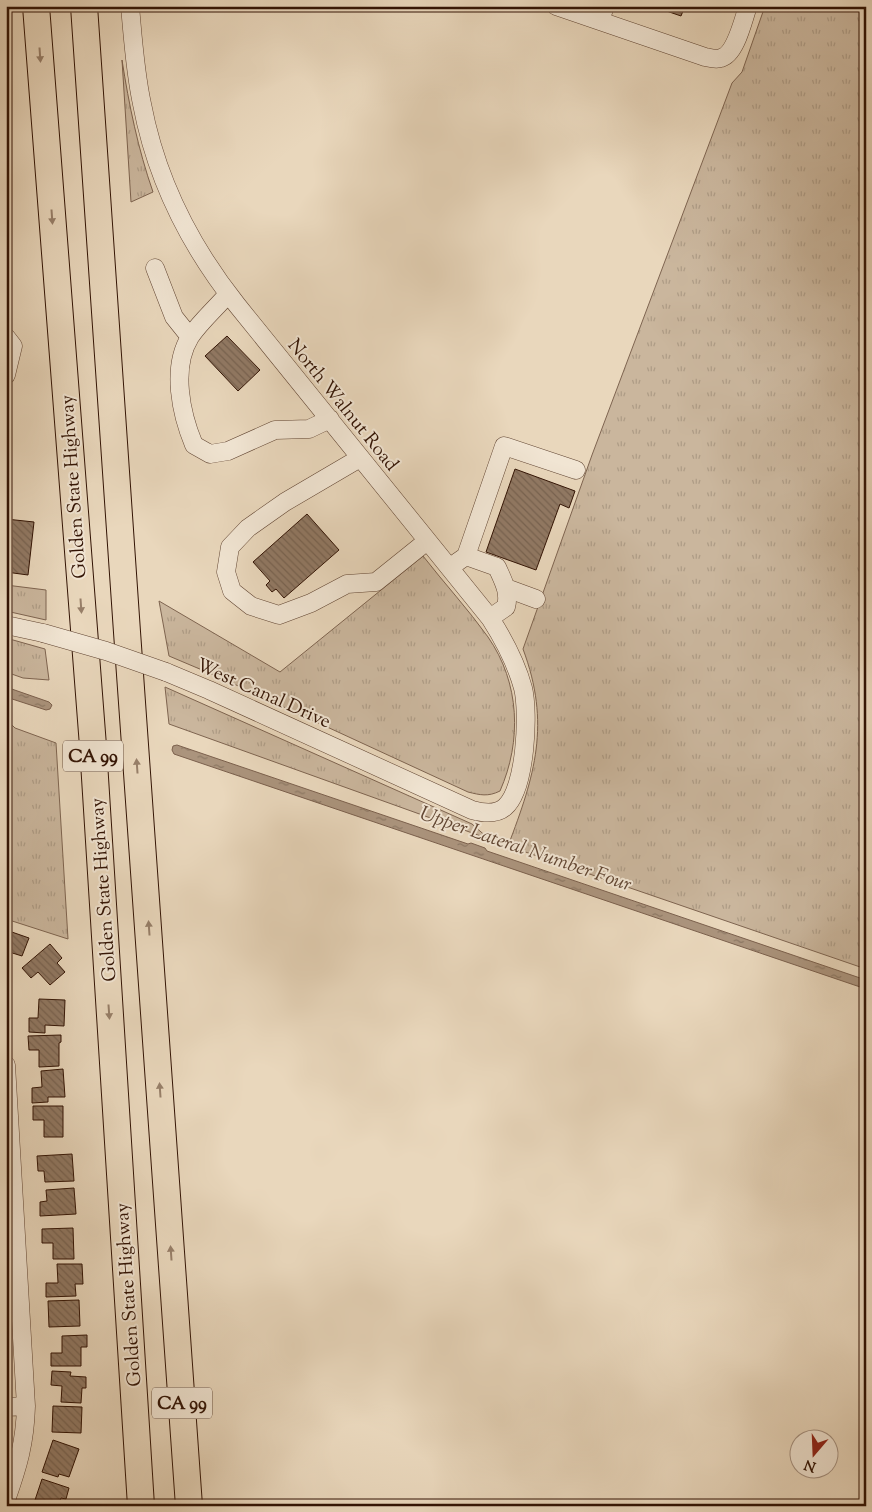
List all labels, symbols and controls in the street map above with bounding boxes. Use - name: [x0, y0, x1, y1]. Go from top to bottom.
- one-way arrow: [36, 47, 44, 63]
- one-way arrow: [48, 209, 56, 225]
- street label: North Walnut Road: [280, 334, 404, 478]
- street label: Golden State Highway: [55, 394, 94, 580]
- one-way arrow: [77, 598, 85, 614]
- street label: West Canal Drive: [191, 652, 335, 736]
- road number: CA 99: [63, 740, 123, 771]
- one-way arrow: [133, 758, 141, 774]
- street label: Golden State Highway: [85, 797, 124, 983]
- water label: Upper Lateral Number Four: [415, 800, 635, 900]
- one-way arrow: [144, 920, 152, 936]
- one-way arrow: [106, 1005, 114, 1021]
- one-way arrow: [156, 1082, 164, 1098]
- street label: Golden State Highway: [110, 1202, 149, 1388]
- one-way arrow: [167, 1244, 175, 1260]
- road number: CA 99: [152, 1388, 212, 1419]
- north arrow: [790, 1430, 840, 1480]
- text: N: [802, 1453, 819, 1476]

